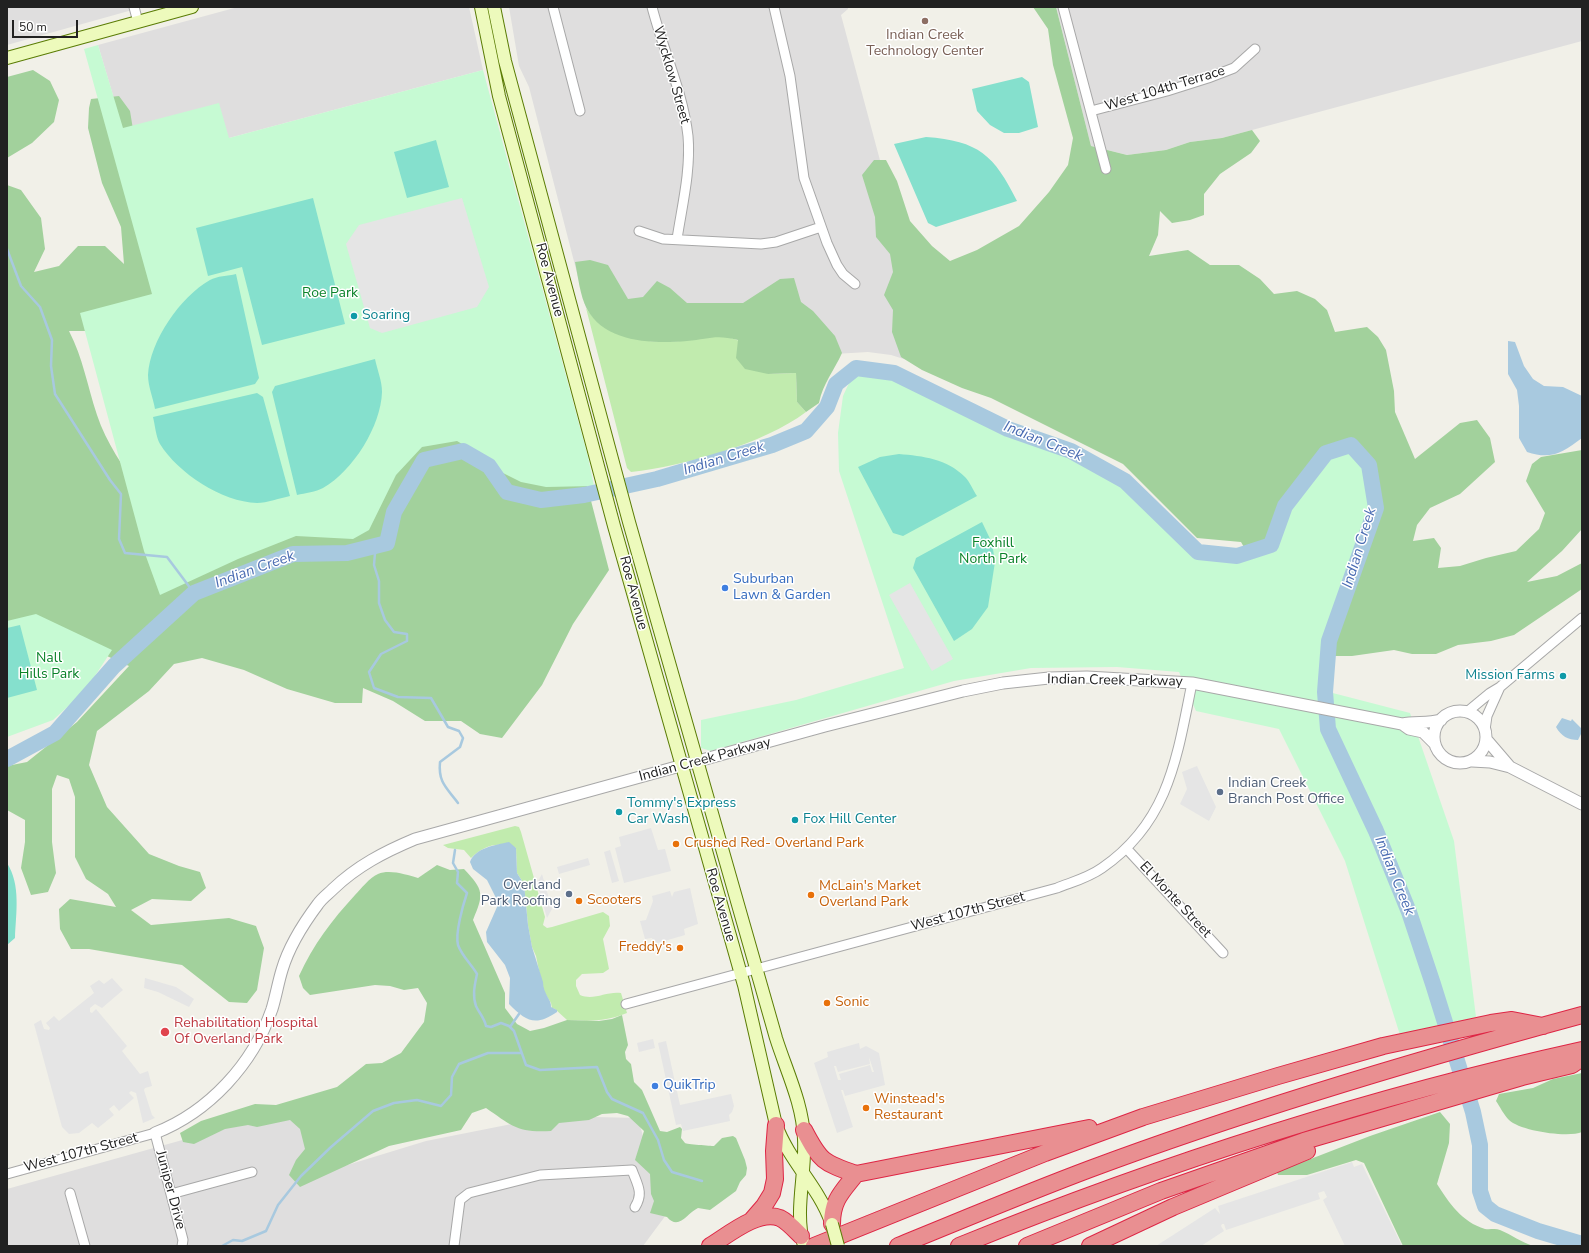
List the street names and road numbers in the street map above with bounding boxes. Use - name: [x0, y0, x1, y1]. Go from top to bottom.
- street label: Wycklow Street: [649, 24, 693, 126]
- street label: West 104th Terrace: [1103, 63, 1227, 115]
- street label: Roe Avenue: [531, 241, 567, 319]
- street label: Roe Avenue: [615, 554, 651, 632]
- street label: Indian Creek Parkway: [1047, 671, 1183, 691]
- street label: Indian Creek Parkway: [637, 734, 773, 786]
- street label: El Monte Street: [1136, 859, 1214, 941]
- street label: Roe Avenue: [701, 866, 739, 944]
- street label: West 107th Street: [909, 889, 1027, 935]
- street label: West 107th Street: [22, 1130, 140, 1176]
- street label: Juniper Drive: [151, 1149, 189, 1231]

